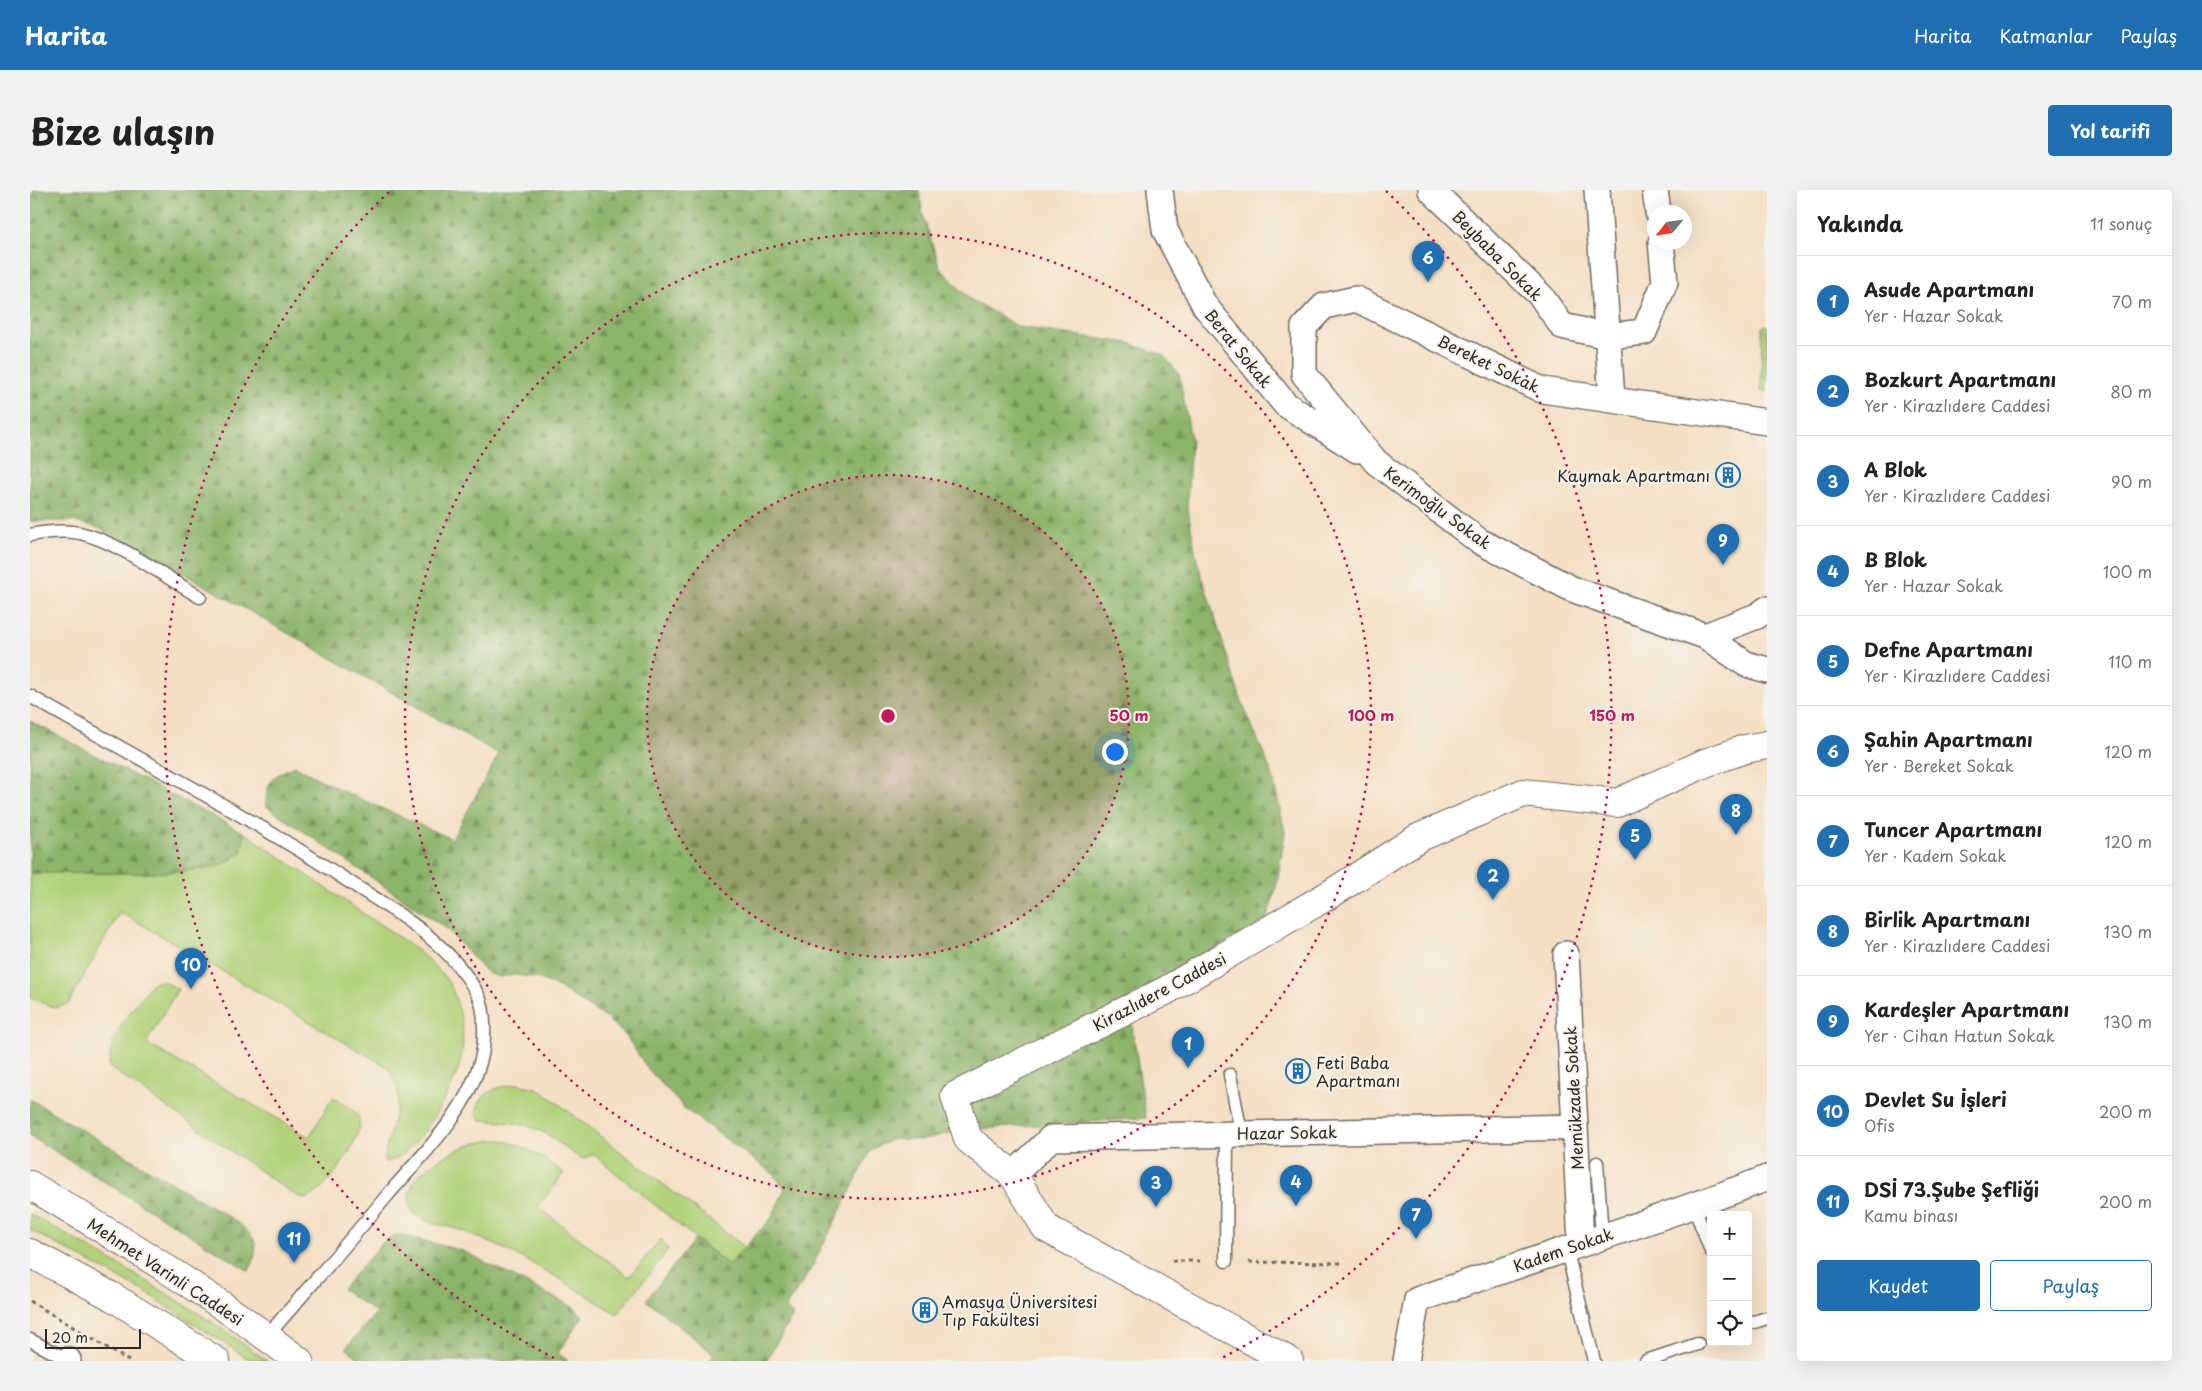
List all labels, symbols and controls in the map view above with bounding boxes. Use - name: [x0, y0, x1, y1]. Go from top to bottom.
- text: Harita: [25, 17, 107, 53]
- text: Harita: [1914, 22, 1971, 49]
- text: Katmanlar: [1999, 22, 2092, 49]
- text: Paylaş: [2120, 22, 2177, 49]
- text: Bize ulaşın: [30, 104, 215, 157]
- button: Yol tarifi: [2048, 105, 2172, 156]
- street label: Beybaba Sokak: [1447, 204, 1549, 306]
- north arrow: [1647, 205, 1692, 250]
- text: Yakında: [1817, 207, 1903, 239]
- text: 11 sonuç: [2090, 211, 2152, 235]
- pin: 6: [1412, 241, 1444, 282]
- text: Asude Apartmanı: [1864, 275, 2034, 303]
- text: 1: [1829, 289, 1837, 313]
- text: 70 m: [2112, 289, 2152, 313]
- street label: Berat Sokak: [1200, 303, 1278, 393]
- text: Yer · Hazar Sokak: [1864, 303, 2003, 327]
- street label: Bereket Sokak: [1434, 328, 1544, 398]
- text: Bozkurt Apartmanı: [1864, 365, 2056, 393]
- text: 2: [1827, 379, 1839, 403]
- text: 80 m: [2110, 379, 2152, 403]
- text: Yer · Kirazlıdere Caddesi: [1864, 393, 2050, 417]
- text: A Blok: [1864, 455, 1927, 483]
- street label: Kerimoğlu Sokak: [1379, 460, 1497, 554]
- building icon: Kaymak Apartmanı: [1715, 462, 1741, 488]
- place label: Kaymak Apartmanı: [1557, 463, 1710, 487]
- text: 3: [1828, 469, 1838, 493]
- text: 90 m: [2111, 469, 2152, 493]
- text: Yer · Kirazlıdere Caddesi: [1864, 483, 2050, 507]
- pin: 9: [1707, 524, 1739, 565]
- text: B Blok: [1864, 545, 1927, 573]
- text: 4: [1828, 559, 1838, 583]
- text: 100 m: [2103, 559, 2152, 583]
- text: Yer · Hazar Sokak: [1864, 573, 2003, 597]
- text: Defne Apartmanı: [1864, 635, 2033, 663]
- text: 5: [1828, 649, 1838, 673]
- text: 110 m: [2109, 649, 2152, 673]
- text: Yer · Kirazlıdere Caddesi: [1864, 663, 2050, 687]
- text: 50 m: [1110, 703, 1148, 726]
- text: 100 m: [1348, 703, 1394, 726]
- text: 150 m: [1589, 703, 1635, 726]
- centre of rings: [879, 707, 897, 725]
- text: Şahin Apartmanı: [1864, 725, 2033, 753]
- your location: [1102, 739, 1128, 765]
- text: 6: [1827, 739, 1839, 763]
- text: 120 m: [2105, 739, 2152, 763]
- text: Yer · Bereket Sokak: [1864, 753, 2014, 777]
- pin: 8: [1720, 794, 1752, 835]
- text: Tuncer Apartmanı: [1864, 815, 2042, 843]
- pin: 5: [1619, 819, 1651, 860]
- text: 7: [1828, 829, 1838, 853]
- text: 120 m: [2105, 829, 2152, 853]
- text: Yer · Kadem Sokak: [1864, 843, 2007, 867]
- pin: 2: [1477, 859, 1509, 900]
- text: Birlik Apartmanı: [1864, 905, 2030, 933]
- text: 8: [1828, 919, 1838, 943]
- text: 130 m: [2104, 919, 2152, 943]
- text: Yer · Kirazlıdere Caddesi: [1864, 933, 2050, 957]
- street label: Kirazlıdere Caddesi: [1088, 946, 1230, 1036]
- pin: 10: [175, 948, 207, 989]
- text: Kardeşler Apartmanı: [1864, 995, 2069, 1023]
- text: 9: [1828, 1009, 1838, 1033]
- text: 130 m: [2104, 1009, 2152, 1033]
- text: Yer · Cihan Hatun Sokak: [1864, 1023, 2055, 1047]
- street label: Memükzade Sokak: [1557, 1026, 1589, 1170]
- pin: 1: [1172, 1027, 1204, 1068]
- place label: Feti Baba Apartmanı: [1316, 1050, 1400, 1092]
- building icon: Feti Baba Apartmanı: [1285, 1058, 1311, 1084]
- text: Devlet Su İşleri: [1864, 1085, 2007, 1113]
- text: 10: [1823, 1099, 1843, 1123]
- text: 200 m: [2099, 1099, 2152, 1123]
- text: Ofis: [1864, 1113, 1895, 1137]
- street label: Hazar Sokak: [1237, 1119, 1337, 1145]
- pin: 4: [1280, 1165, 1312, 1206]
- pin: 3: [1140, 1166, 1172, 1207]
- text: DSİ 73.Şube Şefliği: [1864, 1175, 2039, 1203]
- text: 11: [1826, 1189, 1840, 1213]
- text: 200 m: [2099, 1189, 2152, 1213]
- pin: 7: [1400, 1198, 1432, 1239]
- text: Kamu binası: [1864, 1203, 1958, 1227]
- street label: Mehmet Varinli Caddesi: [83, 1211, 249, 1331]
- map controls: [1707, 1211, 1752, 1346]
- button: +: [1707, 1211, 1752, 1256]
- street label: Kadem Sokak: [1510, 1221, 1616, 1277]
- pin: 11: [278, 1222, 310, 1263]
- button: −: [1707, 1256, 1752, 1301]
- button: Kaydet: [1817, 1260, 1980, 1311]
- button: Paylaş: [1990, 1260, 2152, 1311]
- place label: Amasya Üniversitesi Tıp Fakültesi: [942, 1289, 1098, 1331]
- building icon: Amasya Üniversitesi Tıp Fakültesi: [912, 1297, 938, 1323]
- button: locate: [1707, 1301, 1752, 1346]
- scale bar: [45, 1326, 141, 1349]
- text: 20 m: [52, 1327, 88, 1348]

